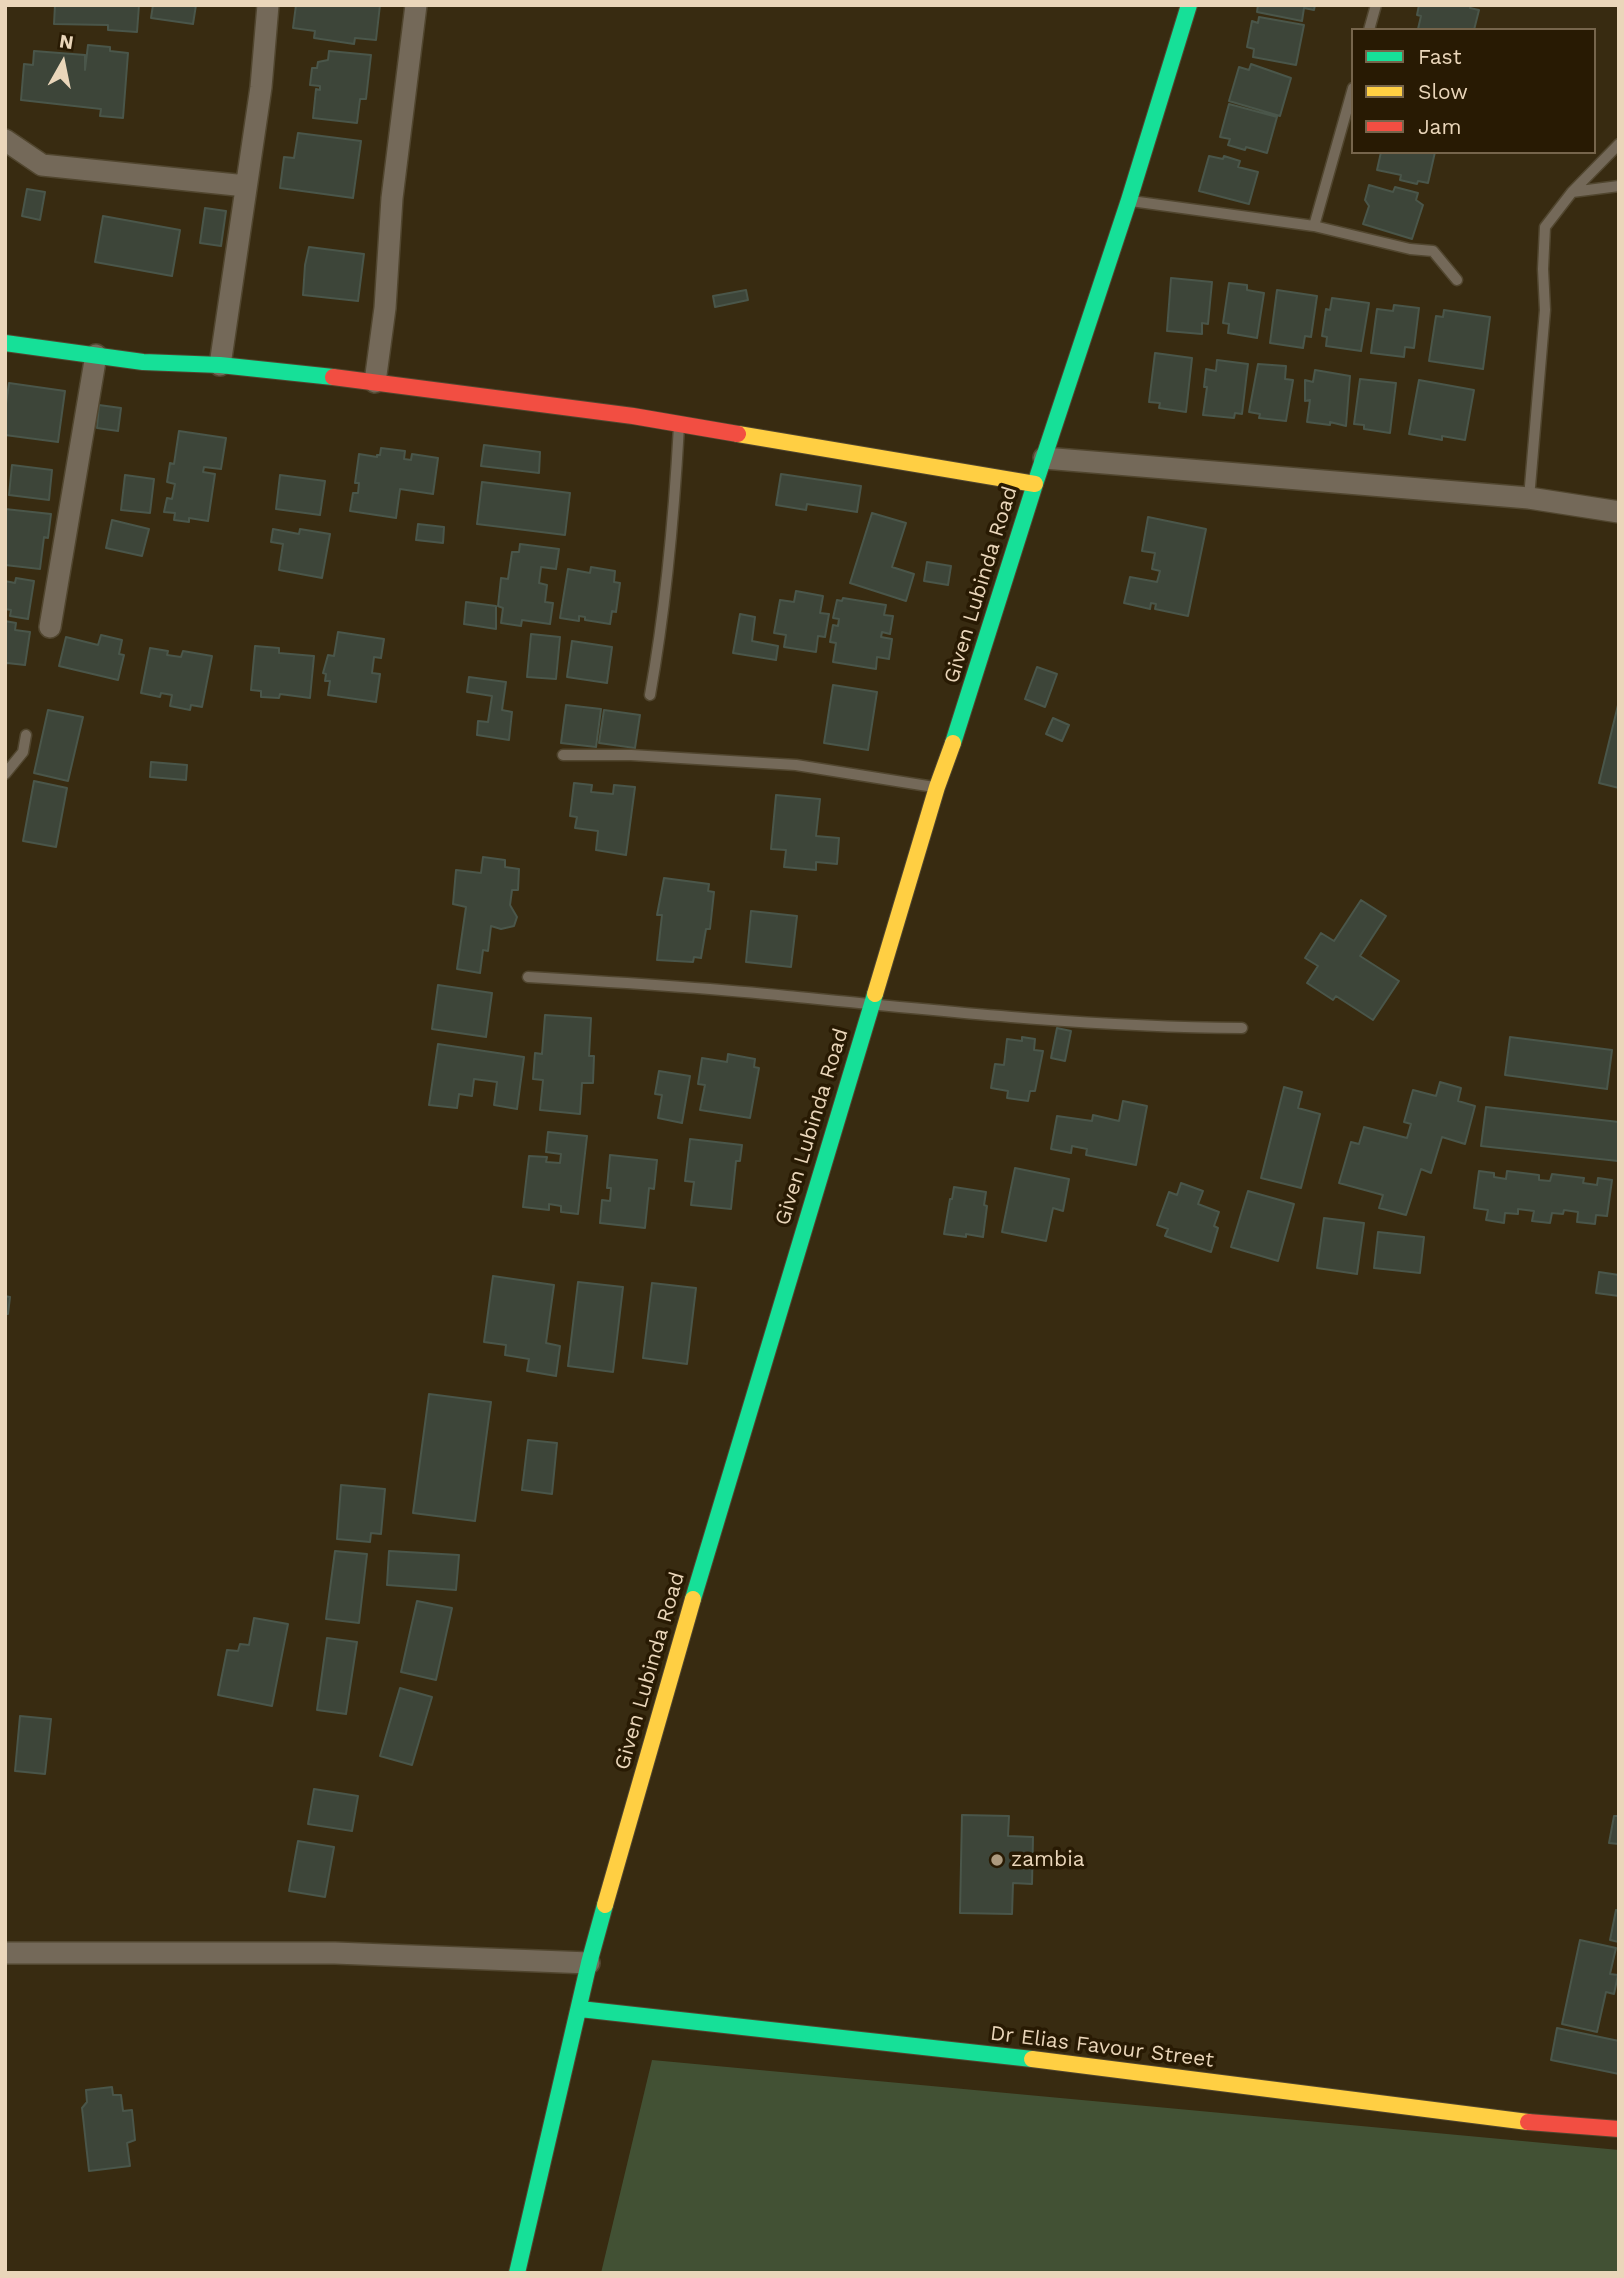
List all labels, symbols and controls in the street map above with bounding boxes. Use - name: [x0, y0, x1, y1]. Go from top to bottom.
- north arrow: [28, 28, 98, 98]
- legend: [1351, 28, 1596, 154]
- text: N: [58, 29, 75, 54]
- text: Fast: [1418, 44, 1462, 69]
- text: Slow: [1418, 79, 1468, 104]
- text: Jam: [1418, 114, 1461, 139]
- street label: Given Lubinda Road: [939, 484, 1023, 686]
- street label: Given Lubinda Road: [770, 1026, 854, 1228]
- street label: Given Lubinda Road: [610, 1569, 690, 1773]
- place label: zambia: [1011, 1847, 1085, 1873]
- marker: zambia: [989, 1852, 1005, 1868]
- street label: Dr Elias Favour Street: [989, 2021, 1215, 2073]

